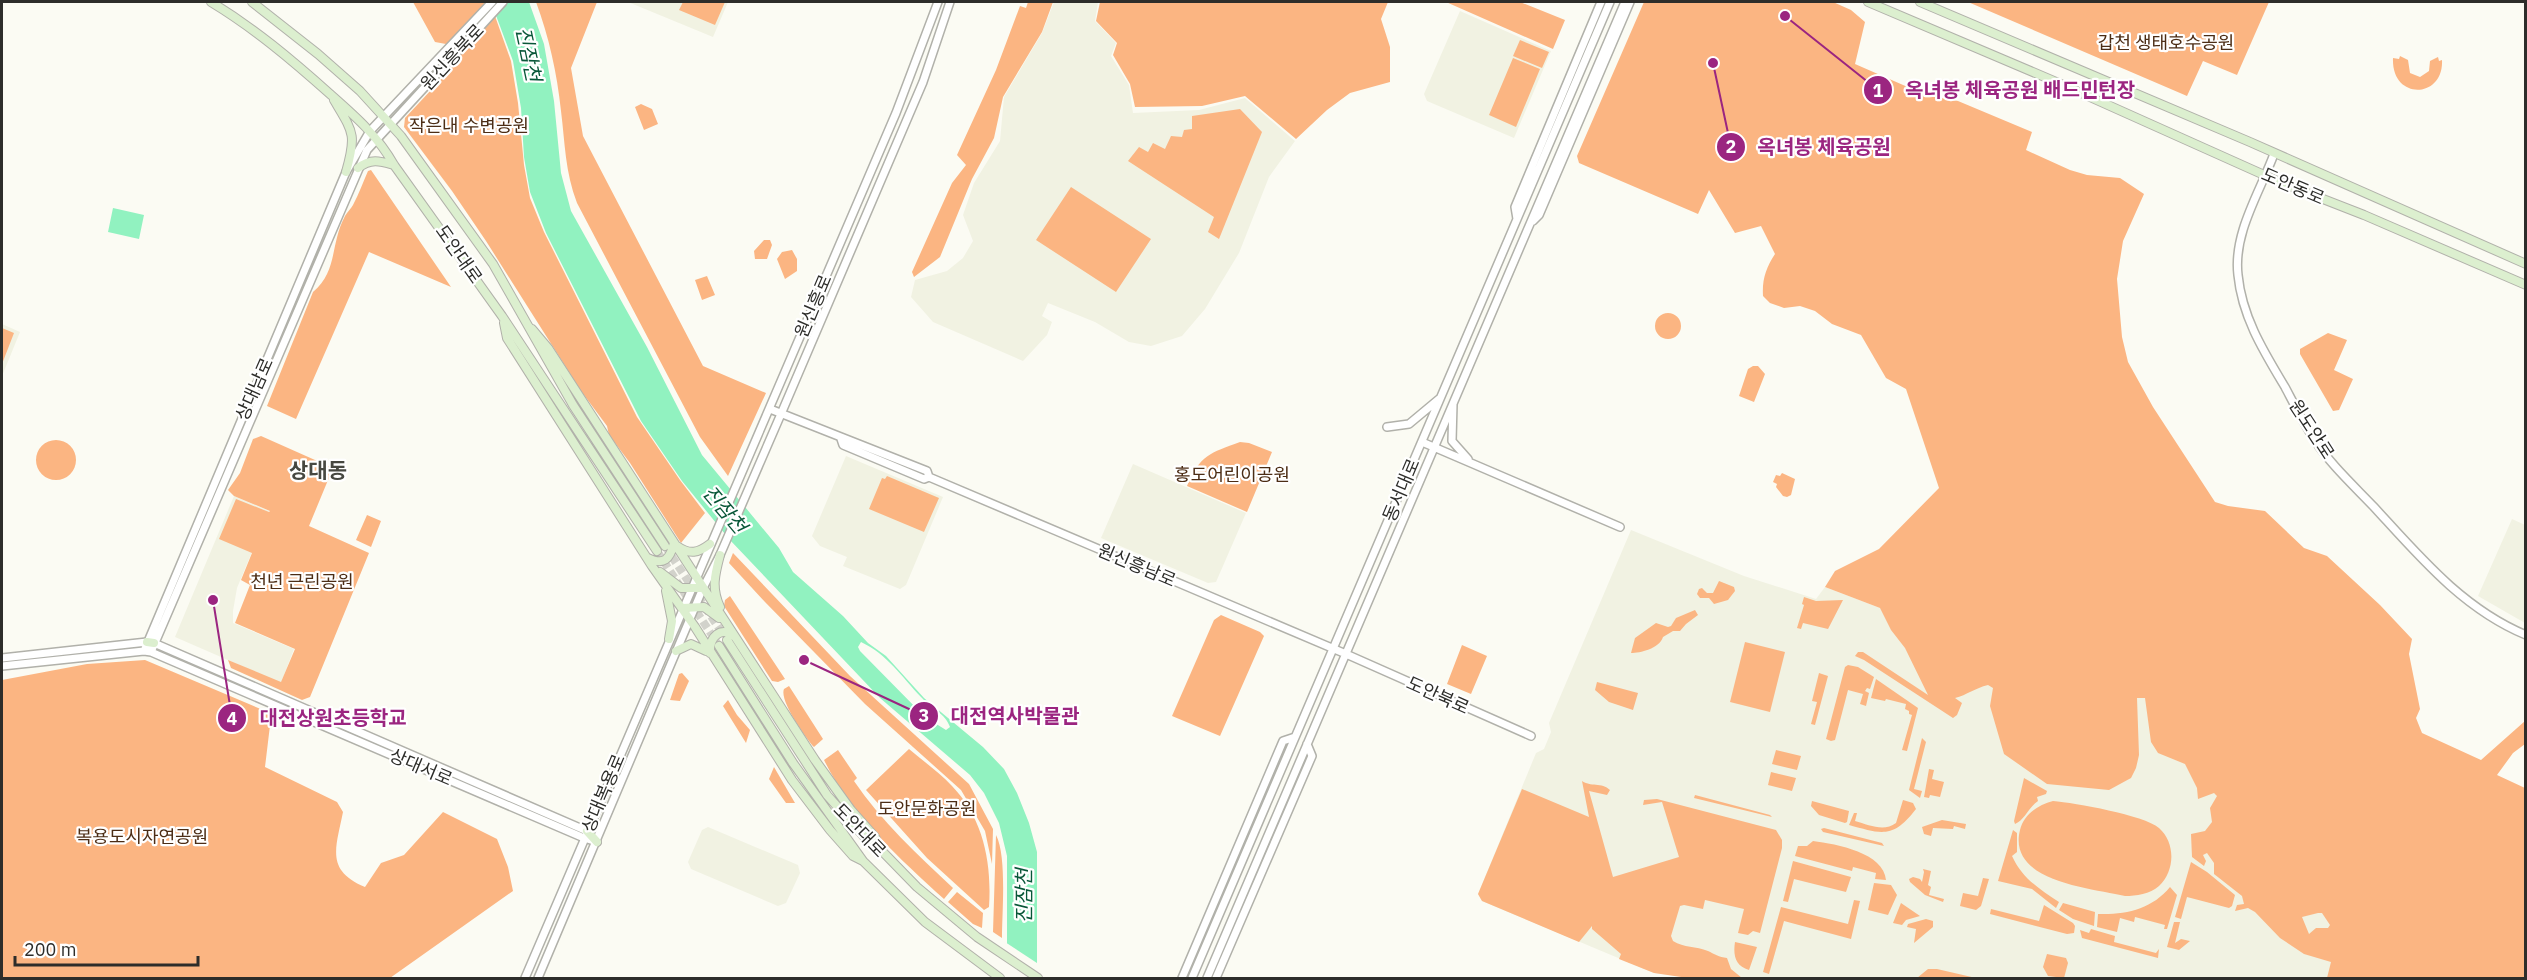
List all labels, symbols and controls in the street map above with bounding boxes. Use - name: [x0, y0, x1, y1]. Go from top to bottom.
- street label: 원신흥북로: [415, 19, 489, 95]
- water label: 진잠천: [510, 24, 548, 86]
- park label: 갑천 생태호수공원: [2098, 31, 2234, 54]
- callout: 옥녀봉 체육공원 배드민턴장: [1863, 71, 2147, 109]
- text: 옥녀봉 체육공원 배드민턴장: [1905, 76, 2135, 103]
- text: 1: [1873, 79, 1884, 102]
- park label: 작은내 수변공원: [409, 114, 529, 137]
- callout: 옥녀봉 체육공원: [1716, 128, 1903, 166]
- text: 옥녀봉 체육공원: [1757, 133, 1891, 160]
- text: 2: [1726, 135, 1736, 158]
- street label: 도안동로: [2258, 162, 2328, 210]
- street label: 도안대로: [431, 220, 487, 288]
- street label: 원신흥로: [789, 271, 837, 341]
- street label: 상대남로: [230, 354, 278, 424]
- street label: 원도안로: [2284, 395, 2340, 463]
- street label: 동서대로: [1377, 455, 1425, 525]
- district label: 상대동: [289, 456, 347, 484]
- park label: 홍도어린이공원: [1174, 463, 1290, 486]
- water label: 진잠천: [697, 479, 755, 541]
- street label: 원신흥남로: [1094, 538, 1180, 592]
- park label: 천년 근린공원: [250, 570, 354, 593]
- street label: 도안북로: [1403, 671, 1473, 719]
- callout: 대전역사박물관: [909, 697, 1092, 735]
- callout: 대전상원초등학교: [217, 699, 418, 737]
- text: 대전역사박물관: [951, 702, 1080, 729]
- text: 대전상원초등학교: [259, 704, 407, 731]
- text: 3: [919, 704, 929, 727]
- text: 4: [227, 707, 238, 730]
- street label: 상대서로: [386, 743, 456, 791]
- street label: 상대복용로: [576, 750, 630, 836]
- park label: 도안문화공원: [877, 797, 977, 820]
- street label: 도안대로: [829, 798, 891, 862]
- park label: 복용도시자연공원: [76, 825, 208, 848]
- water label: 진잠천: [1010, 866, 1037, 924]
- scale bar: [15, 929, 198, 967]
- text: 200 m: [24, 938, 76, 961]

